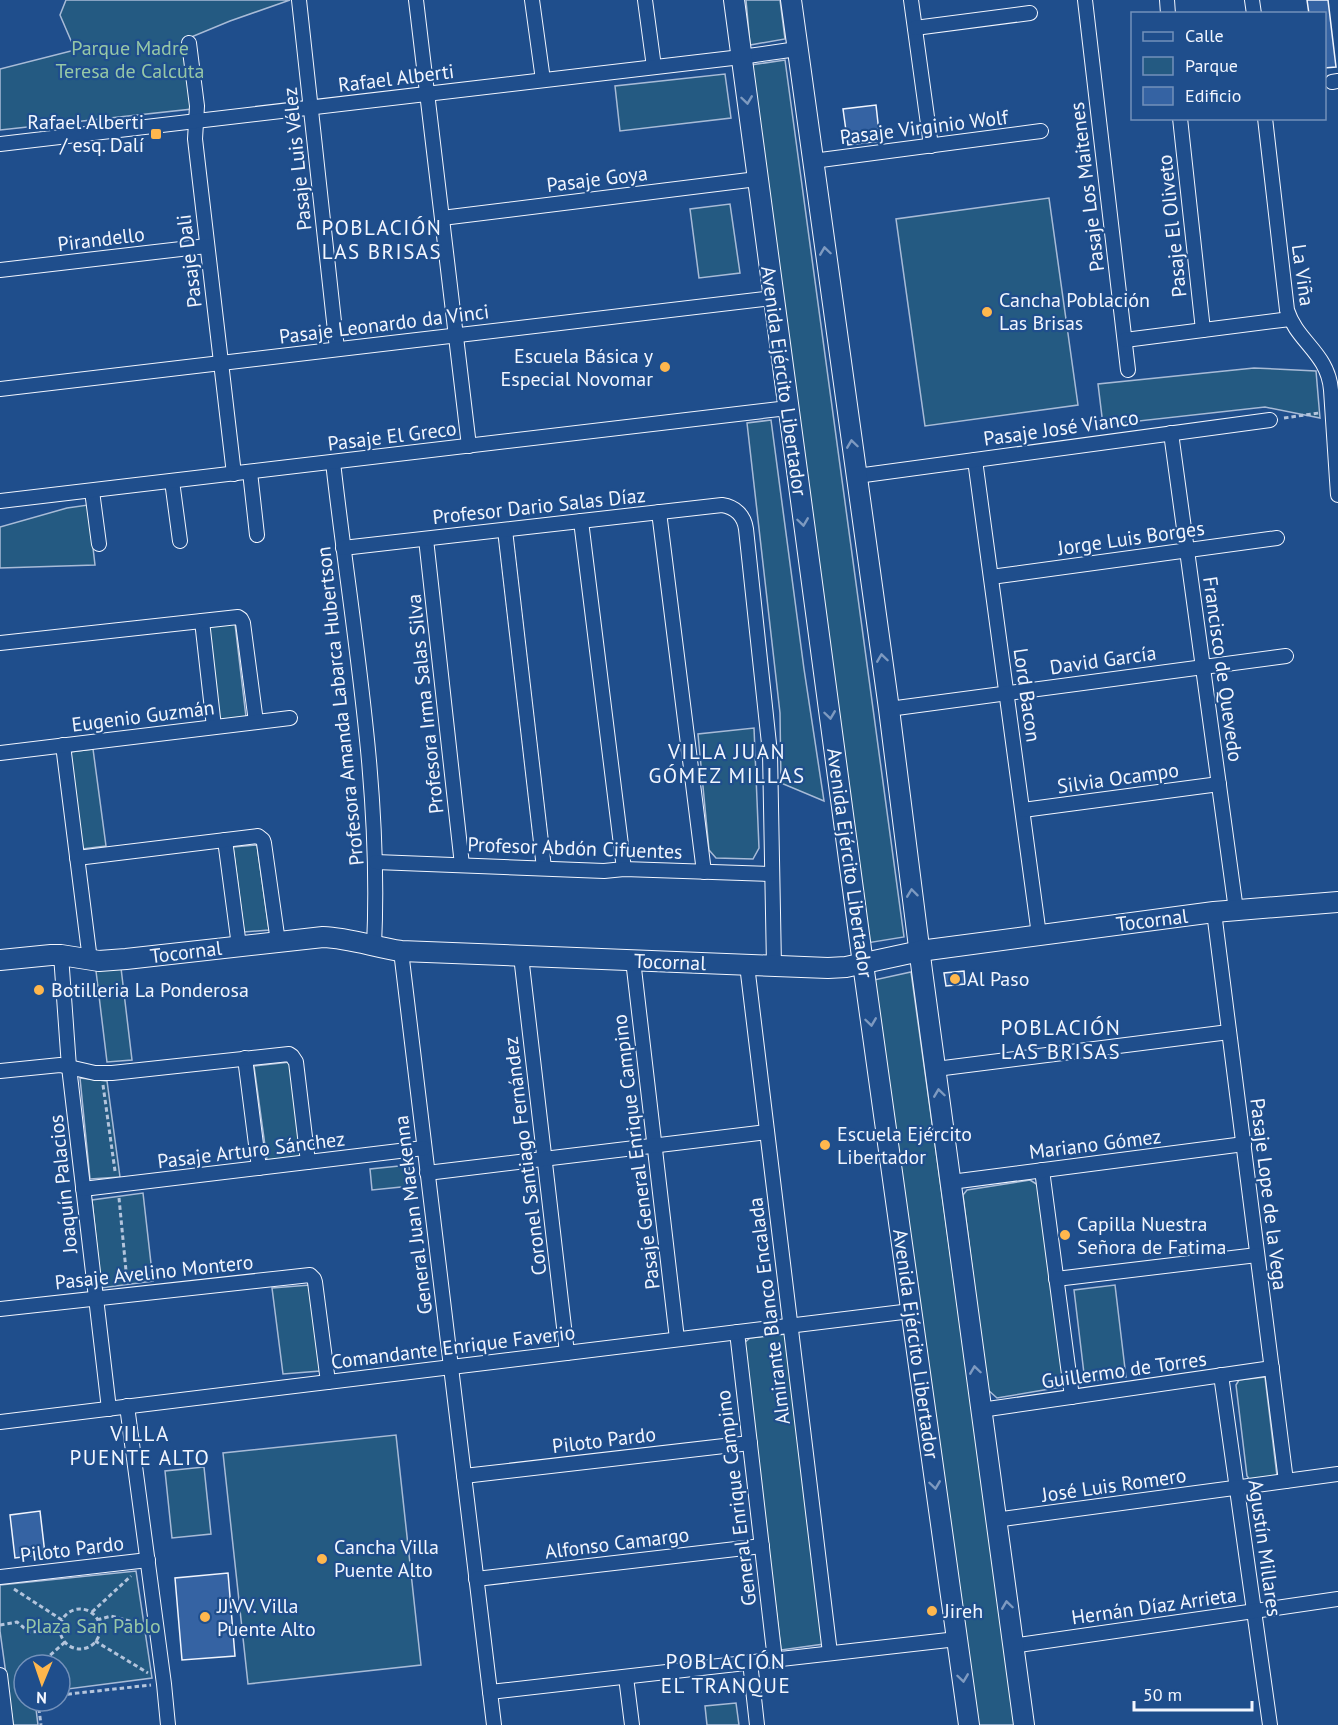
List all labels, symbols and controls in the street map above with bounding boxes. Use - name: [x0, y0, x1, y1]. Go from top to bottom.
- legend: [1131, 12, 1326, 120]
- text: Calle: [1185, 24, 1224, 47]
- park label: Parque Madre Teresa de Calcuta: [56, 35, 204, 84]
- text: Parque: [1185, 54, 1238, 77]
- street label: Rafael Alberti: [337, 58, 455, 98]
- text: Edificio: [1185, 84, 1241, 107]
- street label: Pasaje Luis Vélez: [277, 86, 317, 232]
- one-way arrow: [740, 95, 753, 104]
- street label: Pasaje Los Maitenes: [1064, 101, 1110, 273]
- street label: Pasaje Virginio Wolf: [838, 104, 1011, 150]
- place label: Rafael Alberti / esq. Dalí: [27, 109, 144, 158]
- marker: Rafael Alberti / esq. Dalí: [149, 127, 163, 141]
- street label: Pasaje El Oliveto: [1152, 153, 1192, 299]
- street label: Pasaje Goya: [545, 160, 649, 198]
- street label: Pasaje Dali: [170, 213, 208, 309]
- district label: POBLACIÓN LAS BRISAS: [322, 214, 442, 265]
- street label: Pirandello: [56, 221, 146, 257]
- street label: La Viña: [1286, 242, 1320, 308]
- one-way arrow: [820, 246, 832, 255]
- street label: Avenida Ejército Libertador: [755, 264, 813, 498]
- place label: Cancha Población Las Brisas: [999, 287, 1150, 336]
- street label: Pasaje Leonardo da Vinci: [278, 298, 490, 350]
- marker: Cancha Población Las Brisas: [980, 305, 994, 319]
- place label: Escuela Básica y Especial Novomar: [501, 343, 654, 392]
- marker: Escuela Básica y Especial Novomar: [658, 360, 672, 374]
- street label: Pasaje José Vianco: [982, 404, 1140, 452]
- street label: Pasaje El Greco: [326, 415, 458, 457]
- one-way arrow: [847, 439, 859, 449]
- street label: Profesor Dario Salas Díaz: [431, 482, 647, 530]
- street label: Jorge Luis Borges: [1055, 515, 1206, 561]
- one-way arrow: [797, 517, 809, 526]
- street label: Profesora Amanda Labarca Hubertson: [310, 545, 370, 867]
- street label: Francisco de Quevedo: [1197, 575, 1249, 763]
- street label: Profesora Irma Salas Silva: [401, 593, 449, 815]
- street label: David García: [1048, 640, 1158, 680]
- street label: Lord Bacon: [1008, 646, 1046, 744]
- one-way arrow: [876, 653, 888, 662]
- street label: Eugenio Guzmán: [70, 694, 216, 738]
- one-way arrow: [823, 711, 835, 720]
- district label: VILLA JUAN GÓMEZ MILLAS: [648, 738, 806, 789]
- street label: Avenida Ejército Libertador: [821, 746, 879, 980]
- street label: Silvia Ocampo: [1056, 757, 1180, 799]
- street label: Profesor Abdón Cifuentes: [467, 831, 683, 865]
- one-way arrow: [906, 888, 919, 898]
- street label: Tocornal: [1115, 903, 1189, 937]
- street label: Tocornal: [149, 935, 223, 969]
- street label: Tocornal: [634, 948, 707, 976]
- place label: Al Paso: [967, 966, 1029, 992]
- marker: Al Paso: [948, 972, 962, 986]
- place label: Botilleria La Ponderosa: [51, 977, 249, 1003]
- marker: Botilleria La Ponderosa: [32, 983, 46, 997]
- street label: Pasaje General Enrique Campino: [606, 1013, 666, 1291]
- district label: POBLACIÓN LAS BRISAS: [1001, 1014, 1121, 1065]
- one-way arrow: [865, 1017, 877, 1026]
- street label: Coronel Santiago Fernández: [497, 1035, 553, 1277]
- one-way arrow: [933, 1089, 946, 1098]
- street label: Pasaje Lope de la Vega: [1244, 1096, 1294, 1292]
- street label: Joaquín Palacios: [43, 1113, 83, 1256]
- street label: General Juan Mackenna: [388, 1114, 438, 1316]
- place label: Escuela Ejército Libertador: [837, 1121, 972, 1170]
- street label: Mariano Gómez: [1027, 1123, 1163, 1165]
- street label: Pasaje Arturo Sánchez: [156, 1126, 346, 1174]
- marker: Escuela Ejército Libertador: [818, 1138, 832, 1152]
- street label: Almirante Blanco Encalada: [742, 1196, 796, 1426]
- place label: Capilla Nuestra Señora de Fatima: [1077, 1211, 1226, 1260]
- street label: Avenida Ejército Libertador: [887, 1227, 945, 1461]
- marker: Capilla Nuestra Señora de Fatima: [1058, 1228, 1072, 1242]
- street label: Pasaje Avelino Montero: [53, 1249, 255, 1295]
- street label: Comandante Enrique Faverio: [329, 1319, 577, 1375]
- street label: Guillermo de Torres: [1040, 1346, 1208, 1394]
- one-way arrow: [970, 1365, 982, 1374]
- street label: General Enrique Campino: [710, 1389, 762, 1607]
- district label: VILLA PUENTE ALTO: [70, 1420, 210, 1471]
- street label: Piloto Pardo: [551, 1421, 657, 1459]
- street label: José Luis Romero: [1039, 1462, 1188, 1508]
- street label: Agustín Millares: [1243, 1478, 1287, 1618]
- one-way arrow: [929, 1481, 941, 1490]
- street label: Alfonso Camargo: [543, 1521, 691, 1565]
- street label: Piloto Pardo: [19, 1530, 125, 1568]
- place label: Cancha Villa Puente Alto: [334, 1534, 439, 1583]
- marker: Cancha Villa Puente Alto: [315, 1552, 329, 1566]
- street label: Hernán Díaz Arrieta: [1070, 1582, 1238, 1630]
- place label: JJ.VV. Villa Puente Alto: [216, 1593, 316, 1642]
- place label: Jireh: [943, 1598, 983, 1624]
- one-way arrow: [1001, 1600, 1013, 1609]
- marker: Jireh: [925, 1604, 939, 1618]
- marker: JJ.VV. Villa Puente Alto: [198, 1610, 212, 1624]
- park label: Plaza San Pablo: [25, 1613, 161, 1639]
- district label: POBLACIÓN EL TRANQUE: [661, 1648, 791, 1699]
- north arrow: [12, 1653, 72, 1713]
- one-way arrow: [956, 1674, 968, 1683]
- scale bar: [1134, 1674, 1252, 1712]
- text: 50 m: [1143, 1683, 1182, 1706]
- text: N: [36, 1688, 47, 1708]

